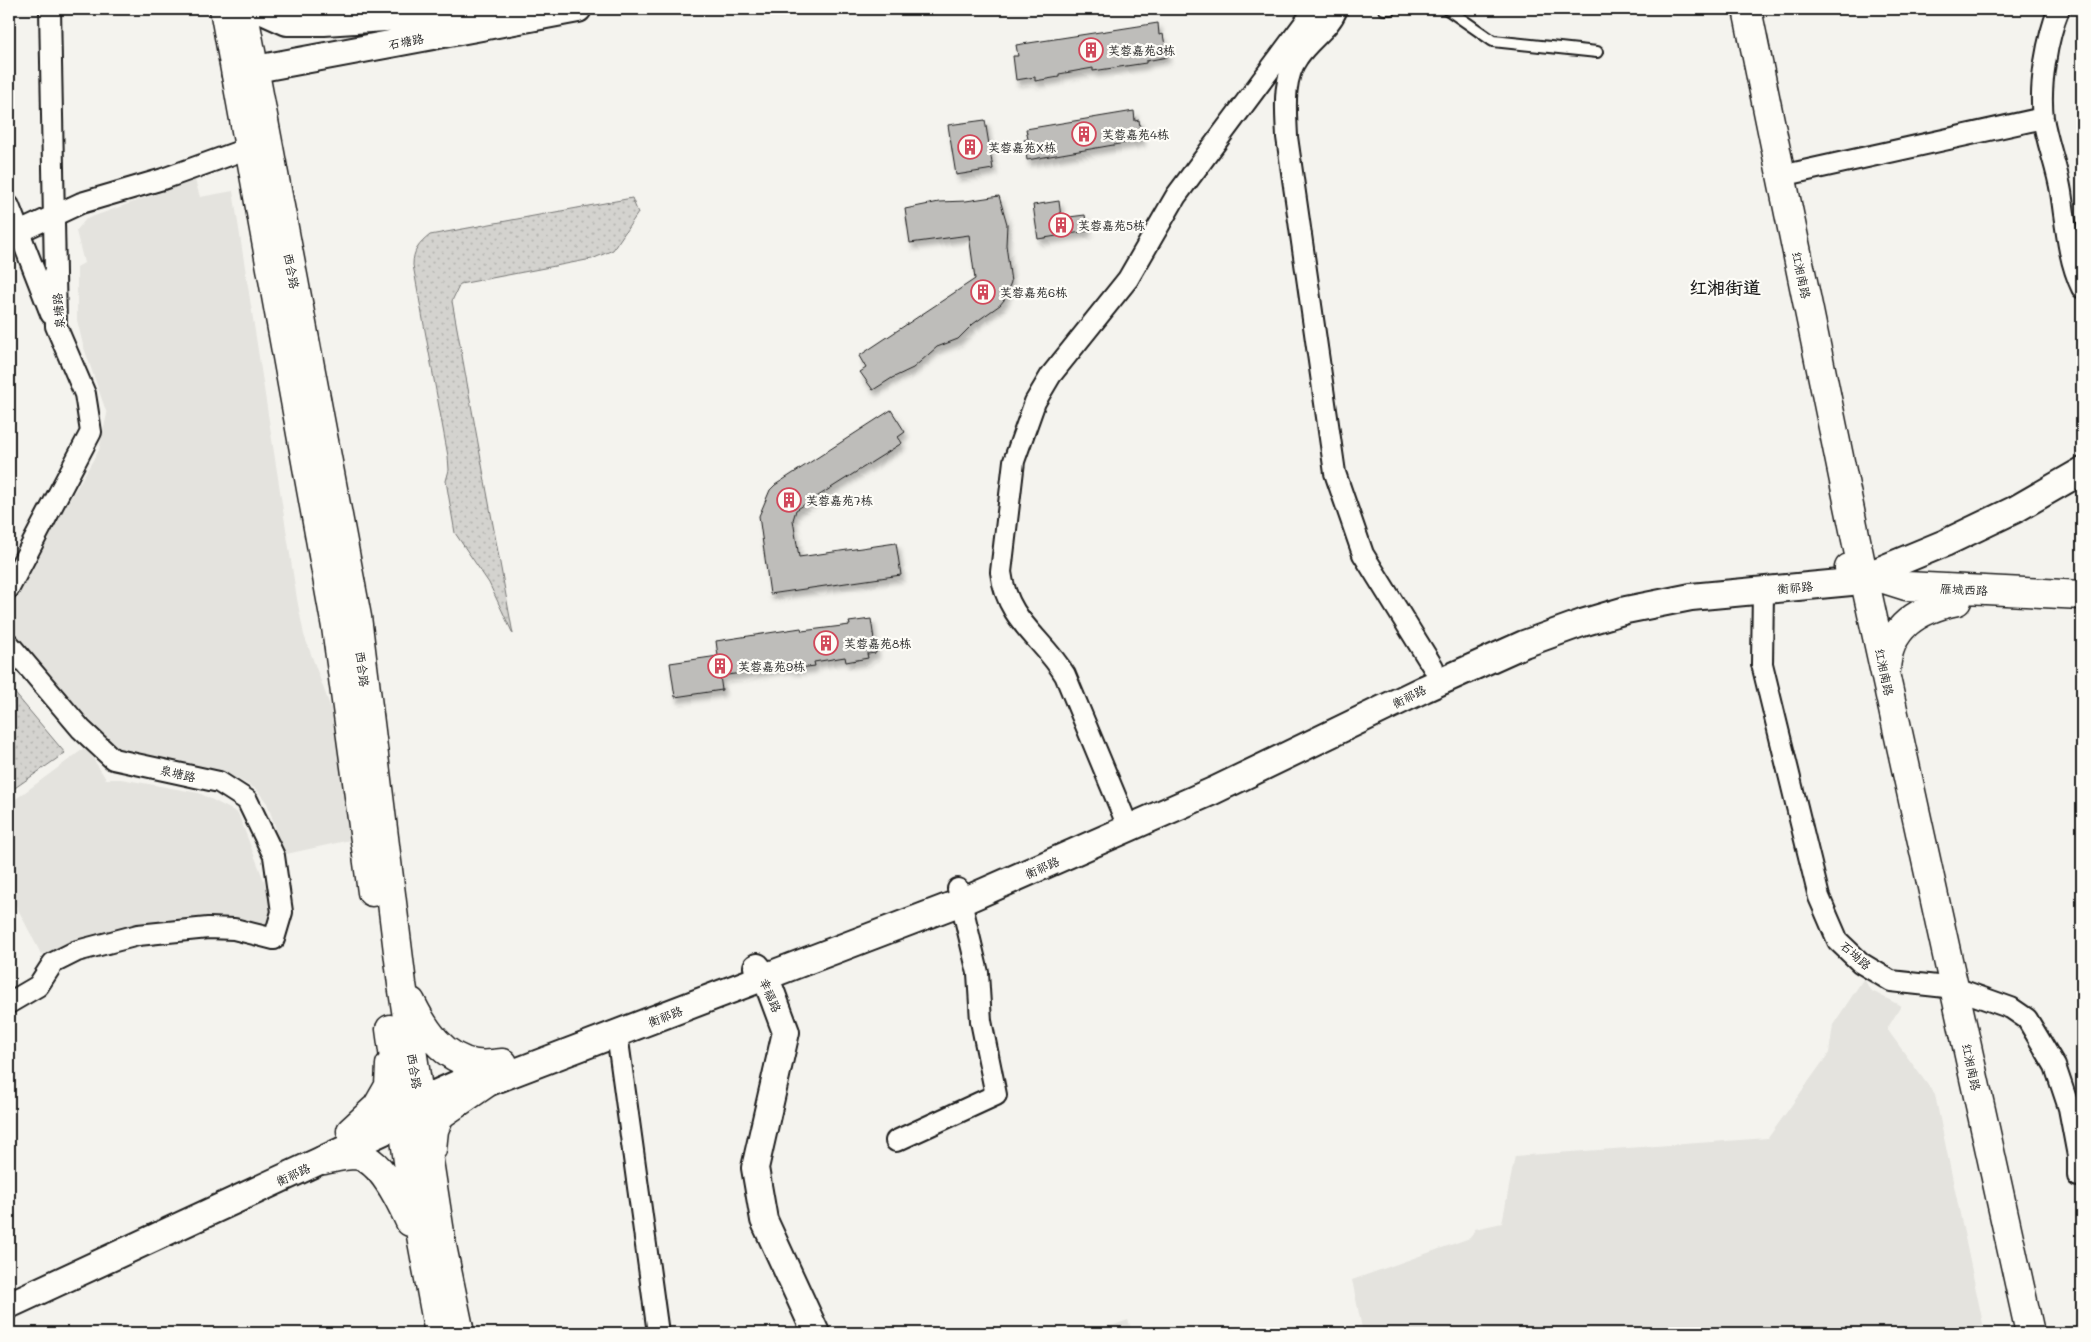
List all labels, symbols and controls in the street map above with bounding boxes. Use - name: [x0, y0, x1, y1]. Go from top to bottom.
- street label: 石塘路: [387, 30, 425, 52]
- building icon: 芙蓉嘉苑3栋: [1078, 37, 1104, 63]
- place label: 芙蓉嘉苑3栋: [1108, 42, 1175, 58]
- building icon: 芙蓉嘉苑4栋: [1071, 121, 1097, 147]
- place label: 芙蓉嘉苑4栋: [1102, 126, 1169, 142]
- building icon: 芙蓉嘉苑X栋: [957, 134, 983, 160]
- place label: 芙蓉嘉苑X栋: [988, 139, 1056, 155]
- building icon: 芙蓉嘉苑5栋: [1048, 212, 1074, 238]
- place label: 芙蓉嘉苑5栋: [1078, 217, 1145, 233]
- street label: 红湘南路: [1789, 250, 1815, 300]
- street label: 西合路: [281, 252, 303, 290]
- district label: 红湘街道: [1689, 275, 1761, 299]
- building icon: 芙蓉嘉苑6栋: [970, 279, 996, 305]
- place label: 芙蓉嘉苑6栋: [1000, 284, 1067, 300]
- street label: 泉塘路: [48, 292, 68, 330]
- building icon: 芙蓉嘉苑7栋: [776, 487, 802, 513]
- place label: 芙蓉嘉苑7栋: [806, 492, 873, 508]
- street label: 衡祁路: [1776, 577, 1814, 597]
- street label: 雁城西路: [1940, 580, 1988, 598]
- building icon: 芙蓉嘉苑8栋: [813, 630, 839, 656]
- place label: 芙蓉嘉苑8栋: [844, 635, 911, 651]
- street label: 红湘南路: [1872, 647, 1898, 697]
- street label: 西合路: [353, 650, 373, 688]
- building icon: 芙蓉嘉苑9栋: [707, 653, 733, 679]
- place label: 芙蓉嘉苑9栋: [738, 658, 805, 674]
- street label: 衡祁路: [1389, 681, 1429, 711]
- street label: 泉塘路: [159, 761, 197, 785]
- street label: 衡祁路: [1022, 852, 1062, 882]
- street label: 石坳路: [1837, 937, 1875, 973]
- street label: 幸福路: [757, 975, 785, 1015]
- street label: 衡祁路: [645, 1002, 685, 1030]
- street label: 红湘南路: [1959, 1042, 1985, 1092]
- street label: 西合路: [404, 1052, 426, 1090]
- street label: 衡祁路: [273, 1159, 313, 1189]

